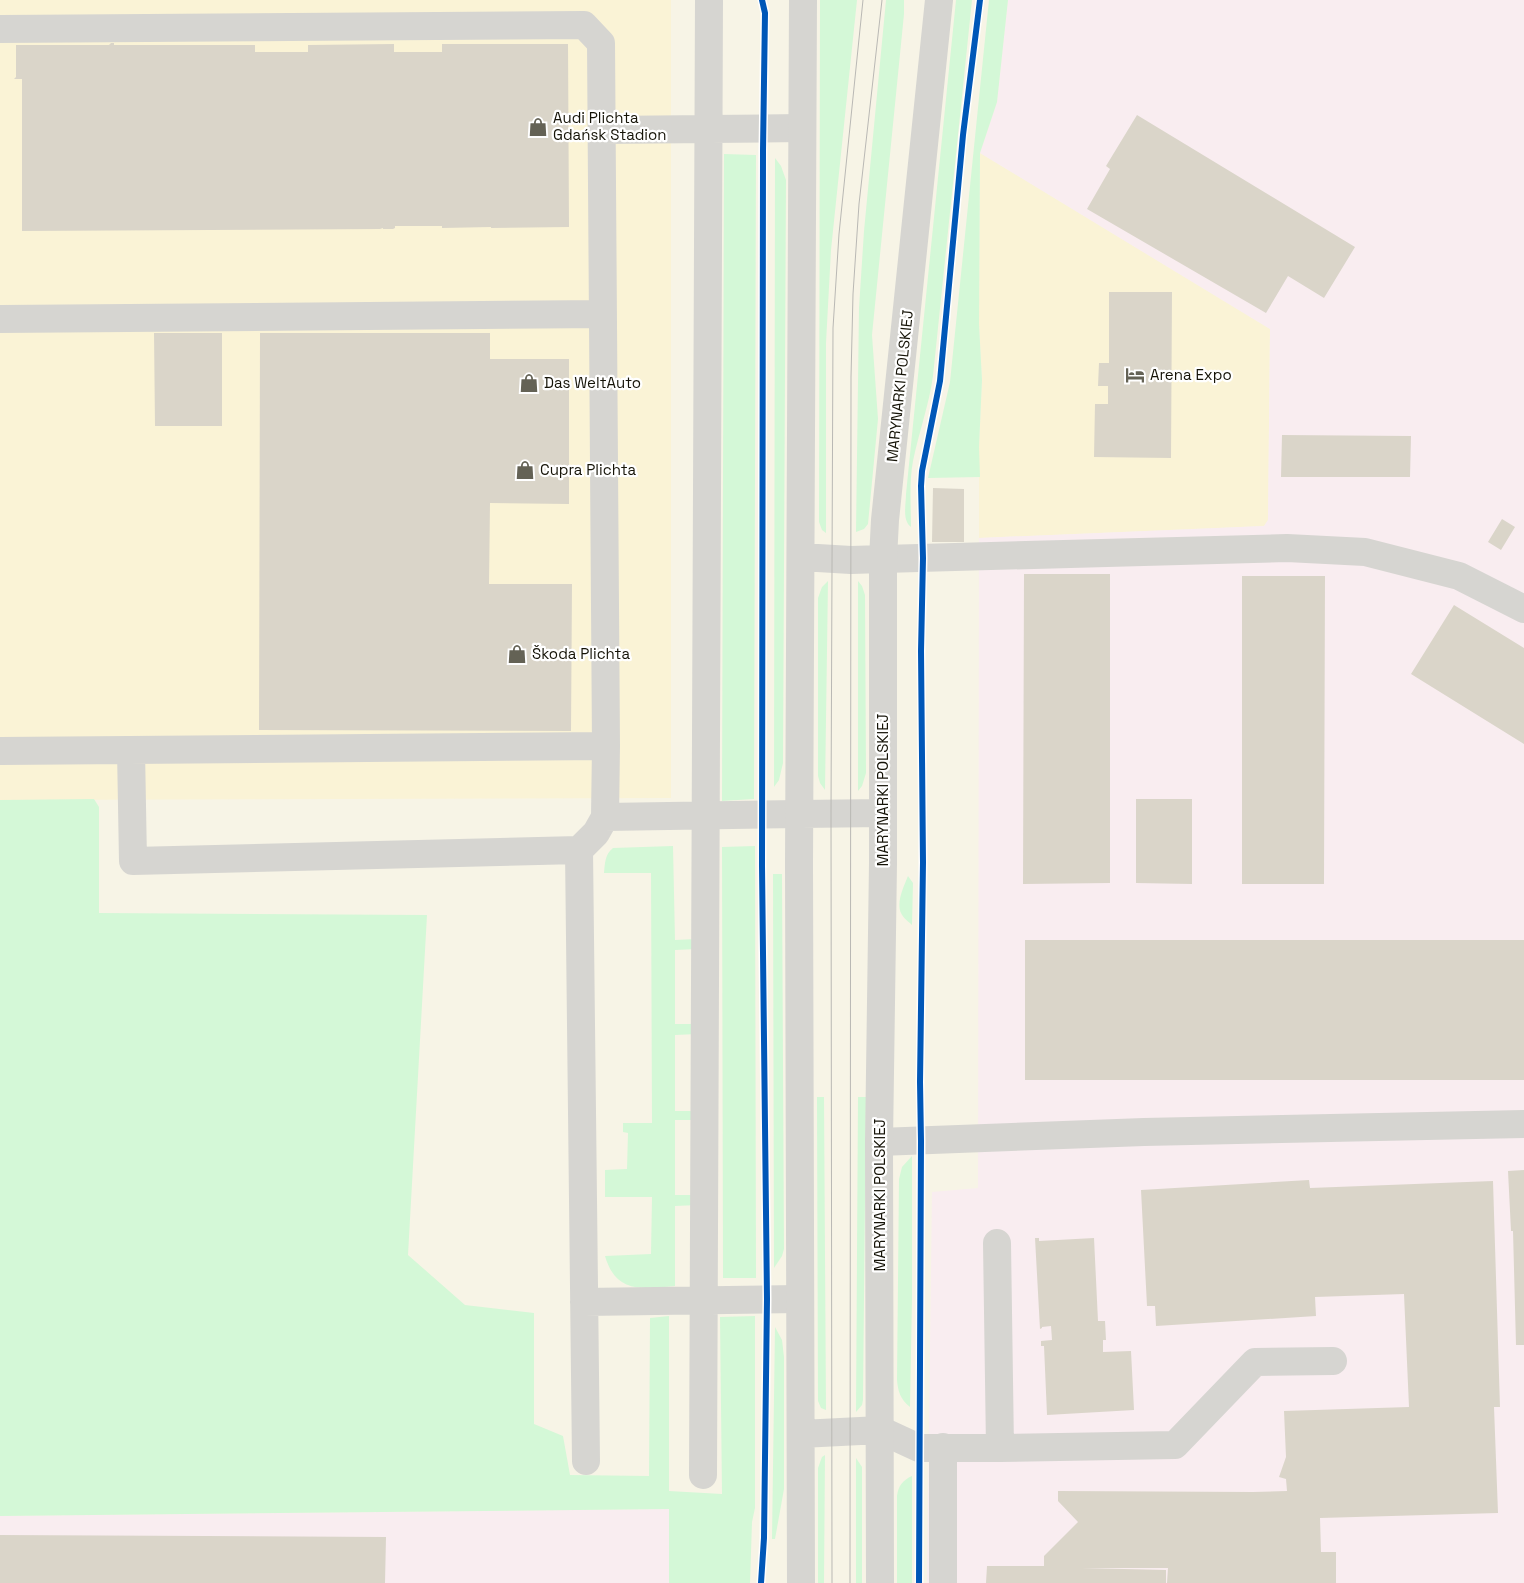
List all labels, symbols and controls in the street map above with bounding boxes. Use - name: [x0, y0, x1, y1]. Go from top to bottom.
- place label: Audi Plichta Gdańsk Stadion: [553, 108, 666, 144]
- shop icon: Audi Plichta Gdańsk Stadion: [527, 116, 549, 138]
- street label: MARYNARKI POLSKIEJ: [882, 309, 917, 463]
- hotel icon: Arena Expo: [1124, 364, 1146, 386]
- place label: Arena Expo: [1150, 365, 1232, 384]
- shop icon: Das WeltAuto: [518, 372, 540, 394]
- place label: Das WeltAuto: [544, 373, 641, 392]
- shop icon: Cupra Plichta: [514, 459, 536, 481]
- place label: Cupra Plichta: [540, 460, 637, 479]
- shop icon: Škoda Plichta: [506, 643, 528, 665]
- place label: Škoda Plichta: [532, 644, 630, 663]
- street label: MARYNARKI POLSKIEJ: [873, 713, 892, 866]
- street label: MARYNARKI POLSKIEJ: [870, 1118, 889, 1271]

